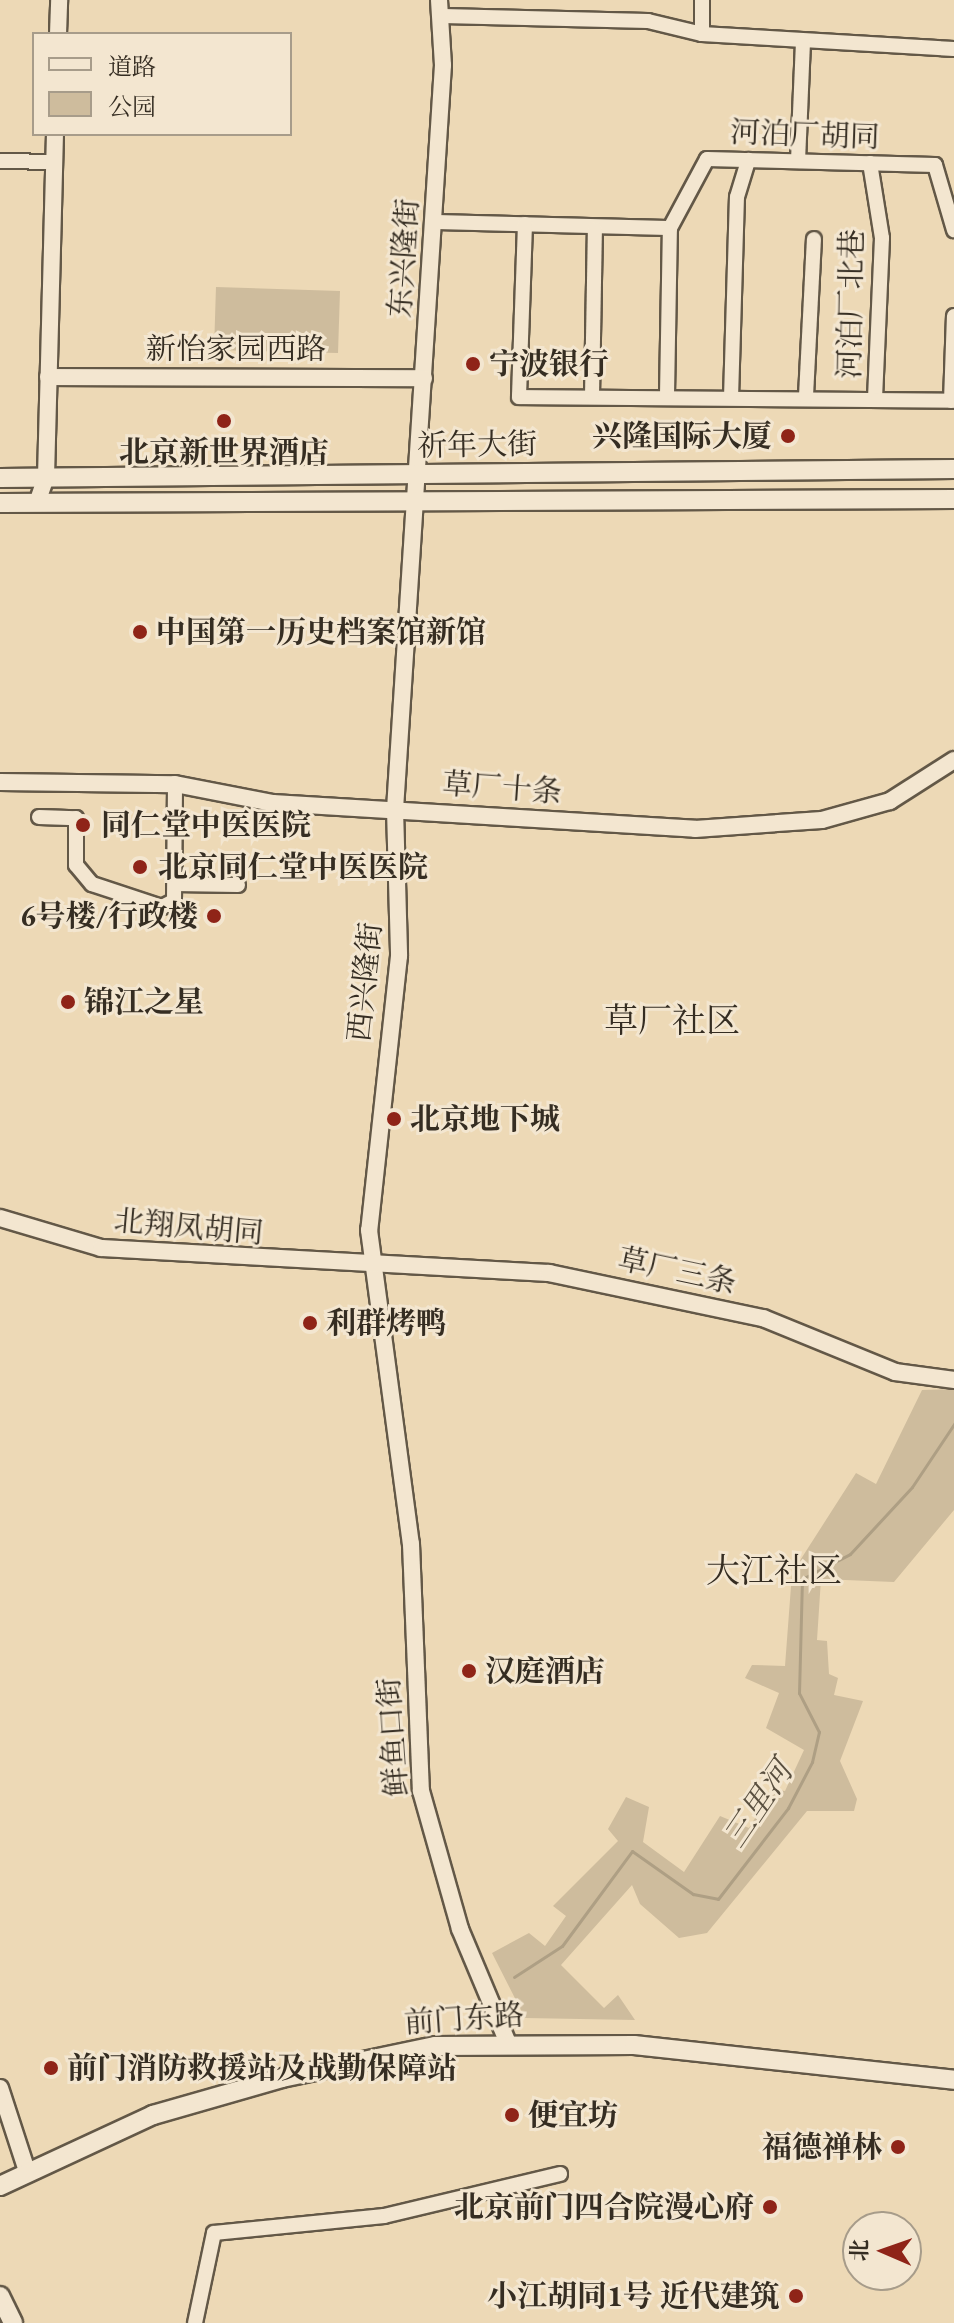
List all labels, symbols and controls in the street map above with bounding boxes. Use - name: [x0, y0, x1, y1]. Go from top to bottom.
- legend: [32, 32, 292, 136]
- text: 道路: [108, 51, 156, 82]
- text: 公园: [108, 91, 156, 122]
- street label: 河泊厂胡同: [729, 114, 881, 156]
- street label: 东兴隆街: [382, 197, 426, 319]
- street label: 河泊厂北巷: [832, 229, 870, 379]
- street label: 新怡家园西路: [146, 331, 326, 367]
- place label: 宁波银行: [489, 346, 609, 382]
- marker: 宁波银行: [464, 355, 482, 373]
- marker: 北京新世界酒店: [215, 412, 233, 430]
- place label: 兴隆国际大厦: [592, 418, 772, 454]
- street label: 祈年大街: [417, 426, 537, 464]
- marker: 兴隆国际大厦: [779, 427, 797, 445]
- place label: 北京新世界酒店: [119, 434, 329, 470]
- place label: 中国第一历史档案馆新馆: [156, 614, 486, 650]
- marker: 中国第一历史档案馆新馆: [131, 623, 149, 641]
- street label: 草厂十条: [441, 766, 563, 810]
- place label: 同仁堂中医医院: [101, 807, 311, 843]
- marker: 同仁堂中医医院: [72, 814, 94, 836]
- place label: 北京同仁堂中医医院: [158, 849, 428, 885]
- marker: 北京同仁堂中医医院: [129, 856, 151, 878]
- place label: 6号楼/行政楼: [20, 898, 198, 934]
- marker: 6号楼/行政楼: [205, 907, 223, 925]
- street label: 西兴隆街: [341, 920, 389, 1044]
- place label: 锦江之星: [84, 984, 204, 1020]
- marker: 锦江之星: [59, 993, 77, 1011]
- district label: 草厂社区: [604, 1001, 740, 1041]
- place label: 北京地下城: [410, 1101, 560, 1137]
- marker: 北京地下城: [385, 1110, 403, 1128]
- street label: 北翔凤胡同: [113, 1203, 265, 1251]
- street label: 草厂三条: [615, 1241, 739, 1301]
- place label: 利群烤鸭: [326, 1305, 446, 1341]
- marker: 利群烤鸭: [301, 1314, 319, 1332]
- district label: 大江社区: [706, 1551, 842, 1591]
- place label: 汉庭酒店: [485, 1653, 605, 1689]
- marker: 汉庭酒店: [460, 1662, 478, 1680]
- street label: 鲜鱼口街: [371, 1676, 415, 1798]
- water label: 三里河: [715, 1753, 801, 1855]
- street label: 前门东路: [403, 1997, 525, 2041]
- place label: 前门消防救援站及战勤保障站: [67, 2050, 457, 2086]
- marker: 前门消防救援站及战勤保障站: [42, 2059, 60, 2077]
- place label: 便宜坊: [528, 2097, 618, 2133]
- marker: 便宜坊: [503, 2106, 521, 2124]
- place label: 福德禅林: [762, 2129, 882, 2165]
- marker: 福德禅林: [889, 2138, 907, 2156]
- place label: 北京前门四合院漫心府: [454, 2189, 754, 2225]
- marker: 北京前门四合院漫心府: [761, 2198, 779, 2216]
- north arrow: [842, 2211, 922, 2291]
- text: 北: [845, 2239, 874, 2262]
- place label: 小江胡同1号 近代建筑: [487, 2278, 780, 2314]
- marker: 小江胡同1号 近代建筑: [787, 2287, 805, 2305]

